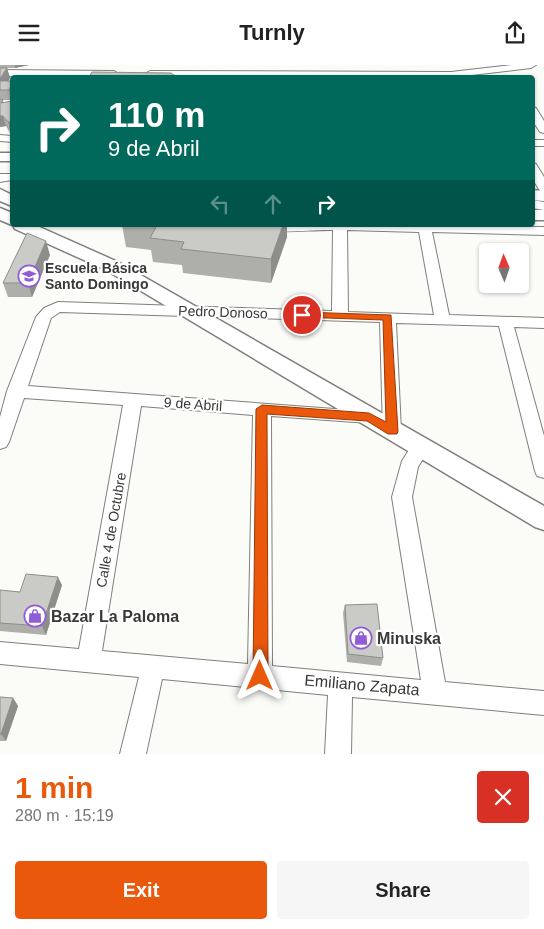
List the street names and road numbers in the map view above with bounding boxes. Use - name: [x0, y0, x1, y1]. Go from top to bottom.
- street label: Pedro Donoso: [178, 302, 268, 322]
- street label: 9 de Abril: [163, 394, 223, 414]
- street label: Calle 4 de Octubre: [93, 471, 129, 589]
- street label: Emiliano Zapata: [304, 671, 420, 699]

